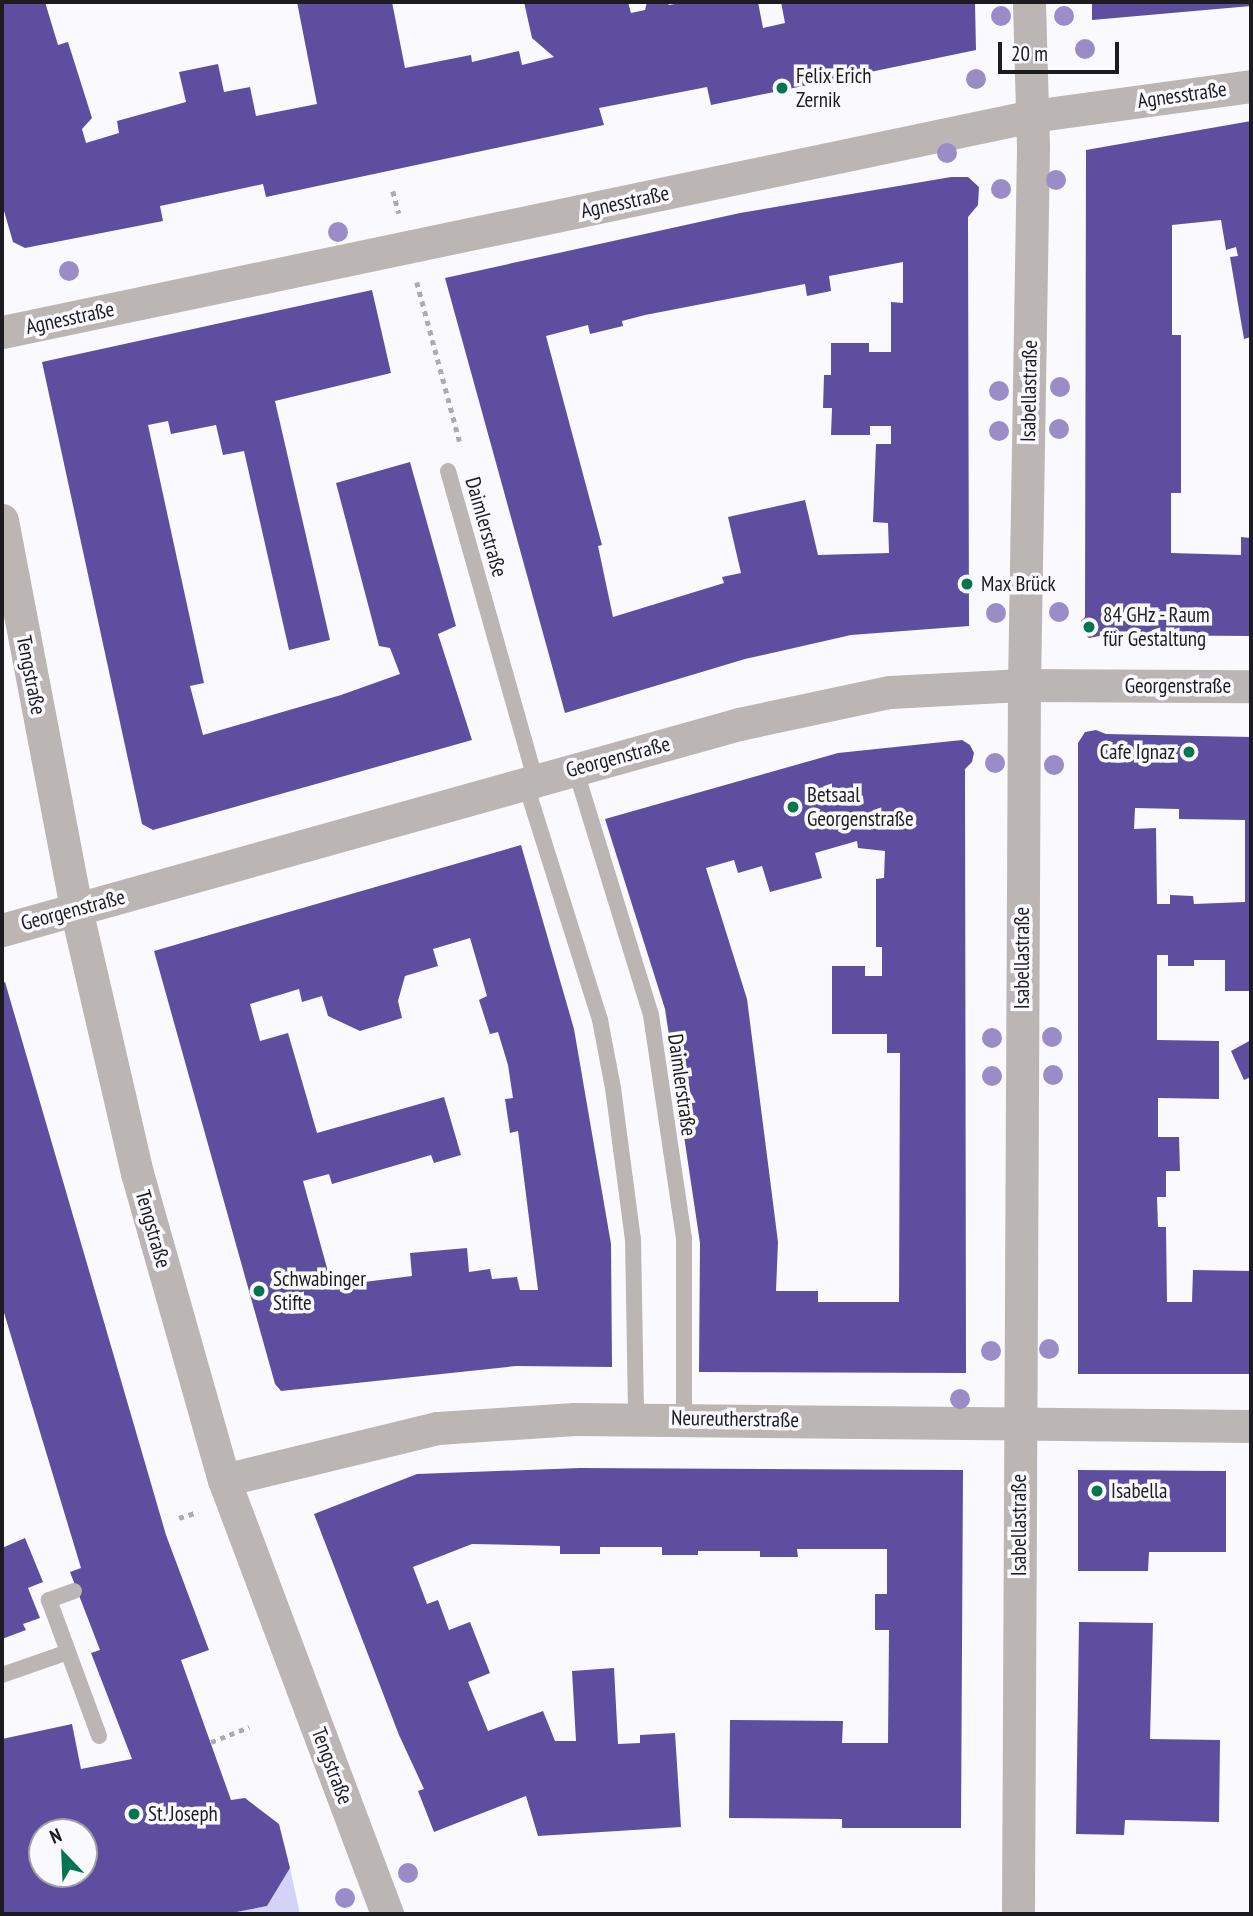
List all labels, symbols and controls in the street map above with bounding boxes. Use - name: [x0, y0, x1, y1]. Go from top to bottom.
- scale bar: [1001, 28, 1122, 72]
- text: 20 m: [1011, 40, 1048, 67]
- place label: Felix Erich Zernik: [796, 63, 872, 113]
- street label: Agnesstraße: [1136, 76, 1228, 114]
- marker: Felix Erich Zernik: [774, 80, 790, 96]
- street label: Agnesstraße: [579, 180, 671, 224]
- street label: Agnesstraße: [24, 296, 116, 340]
- street label: Isabellastraße: [1016, 340, 1042, 442]
- street label: Daimlerstraße: [460, 474, 512, 580]
- place label: Max Brück: [981, 571, 1056, 597]
- marker: Max Brück: [959, 576, 975, 592]
- place label: 84 GHz - Raum für Gestaltung: [1103, 602, 1212, 652]
- marker: 84 GHz - Raum für Gestaltung: [1081, 619, 1097, 635]
- street label: Tengstraße: [11, 633, 51, 717]
- street label: Georgenstraße: [1125, 673, 1231, 699]
- street label: Georgenstraße: [563, 731, 673, 783]
- place label: Cafe Ignaz: [1100, 739, 1175, 765]
- marker: Cafe Ignaz: [1181, 744, 1197, 760]
- place label: Betsaal Georgenstraße: [807, 782, 914, 832]
- marker: Betsaal Georgenstraße: [785, 799, 801, 815]
- street label: Georgenstraße: [18, 884, 128, 936]
- street label: Isabellastraße: [1009, 907, 1035, 1009]
- street label: Daimlerstraße: [662, 1032, 702, 1138]
- street label: Tengstraße: [130, 1187, 176, 1271]
- place label: Schwabinger Stifte: [273, 1266, 366, 1316]
- marker: Schwabinger Stifte: [251, 1283, 267, 1299]
- street label: Neureutherstraße: [671, 1405, 799, 1433]
- street label: Isabellastraße: [1006, 1474, 1032, 1576]
- place label: Isabella: [1111, 1478, 1167, 1504]
- marker: Isabella: [1089, 1483, 1105, 1499]
- street label: Tengstraße: [306, 1724, 358, 1808]
- place label: St. Joseph: [148, 1801, 219, 1827]
- marker: St. Joseph: [126, 1806, 142, 1822]
- north arrow: [28, 1818, 98, 1888]
- text: N: [46, 1822, 65, 1849]

